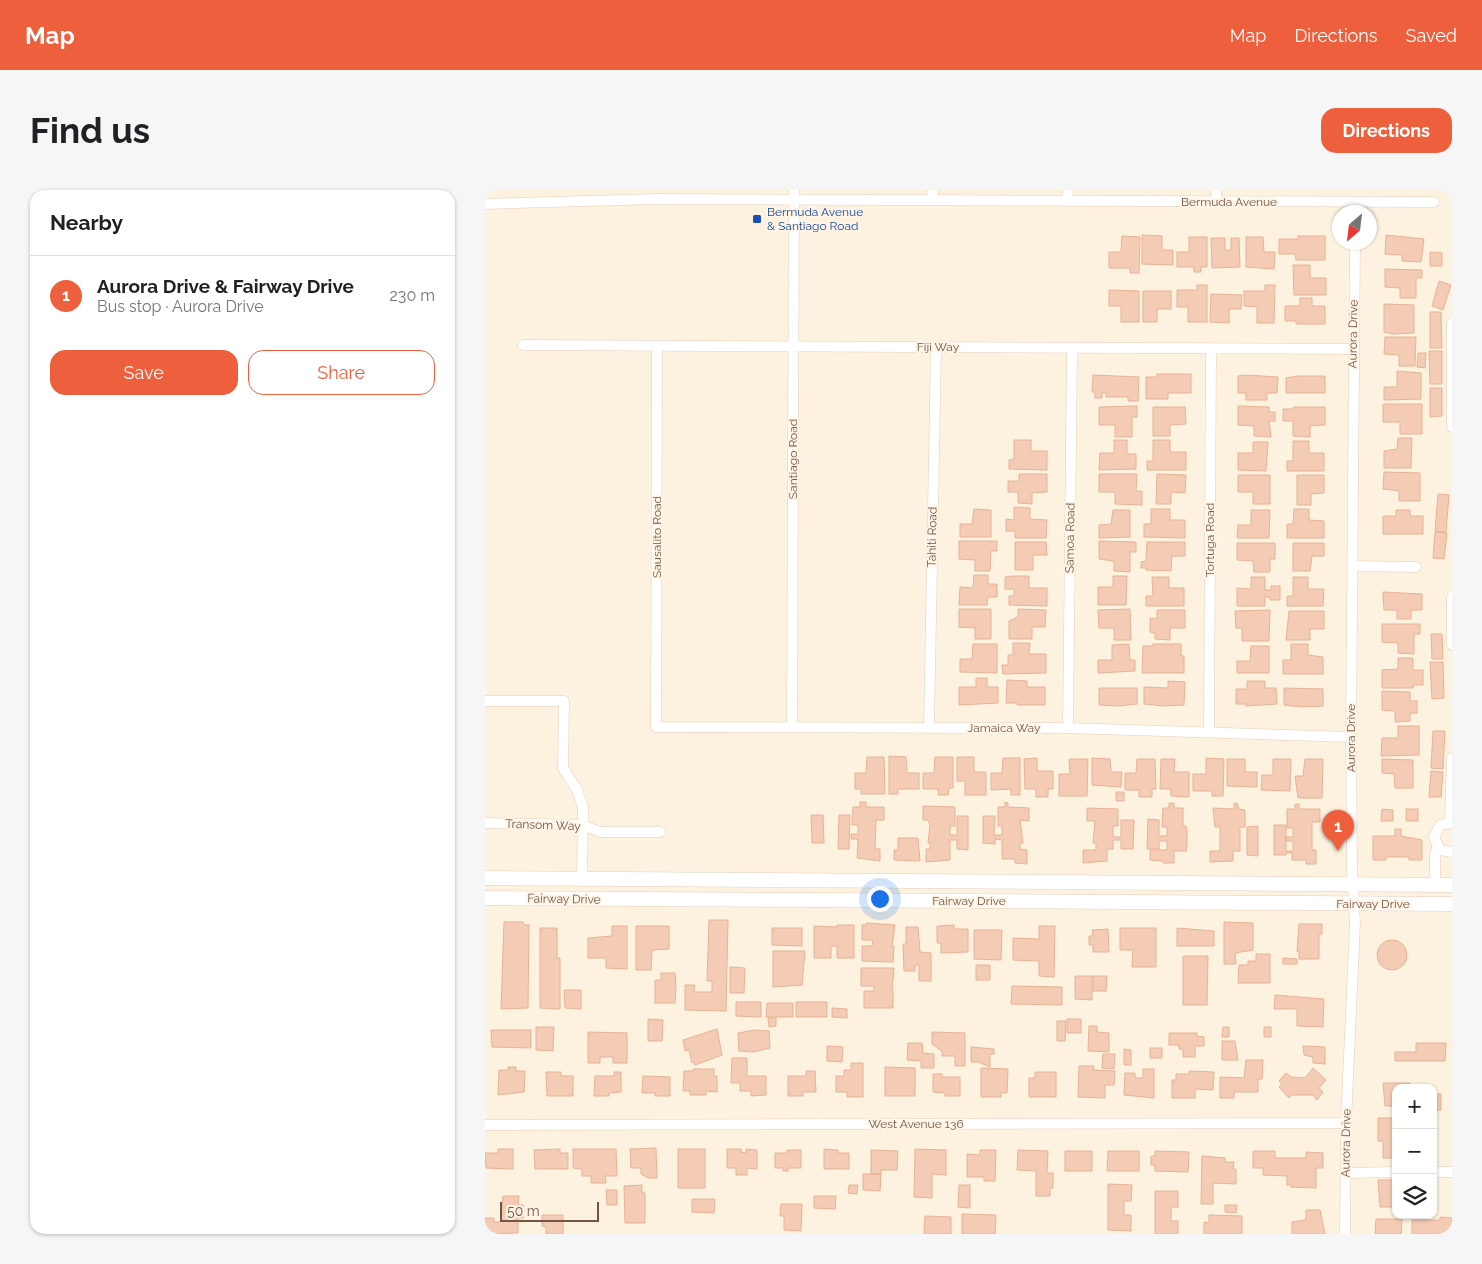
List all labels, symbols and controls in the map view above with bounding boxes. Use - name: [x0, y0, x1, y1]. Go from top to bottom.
- text: Map: [25, 21, 75, 50]
- text: Map: [1230, 25, 1266, 46]
- text: Directions: [1294, 25, 1378, 46]
- text: Saved: [1406, 25, 1457, 46]
- button: Directions: [1321, 108, 1452, 153]
- text: Find us: [30, 110, 150, 151]
- street label: Bermuda Avenue: [1181, 195, 1277, 209]
- place label: Bermuda Avenue & Santiago Road: [767, 205, 863, 233]
- north arrow: [1332, 205, 1377, 250]
- text: Nearby: [50, 210, 123, 235]
- marker: Bermuda Avenue & Santiago Road: [751, 213, 763, 225]
- text: Aurora Drive & Fairway Drive: [97, 275, 354, 297]
- text: 1: [62, 286, 70, 305]
- text: 230 m: [390, 286, 435, 305]
- text: Bus stop · Aurora Drive: [97, 297, 264, 316]
- street label: Aurora Drive: [1345, 300, 1361, 368]
- street label: Fiji Way: [917, 340, 960, 354]
- button: Save: [50, 350, 238, 395]
- button: Share: [248, 350, 435, 395]
- street label: Santiago Road: [786, 419, 800, 499]
- street label: Sausalito Road: [650, 496, 664, 578]
- street label: Samoa Road: [1062, 503, 1078, 573]
- street label: Tortuga Road: [1203, 503, 1217, 577]
- street label: Tahiti Road: [924, 507, 940, 567]
- street label: Aurora Drive: [1344, 704, 1358, 772]
- street label: Jamaica Way: [968, 721, 1041, 735]
- pin: 1: [1322, 810, 1354, 851]
- street label: Transom Way: [505, 817, 581, 833]
- your location: [867, 886, 893, 912]
- street label: Fairway Drive: [527, 891, 601, 907]
- street label: Fairway Drive: [932, 894, 1006, 908]
- street label: Fairway Drive: [1336, 897, 1410, 911]
- map controls: [1392, 1084, 1437, 1219]
- button: +: [1392, 1084, 1437, 1129]
- street label: Aurora Drive: [1338, 1109, 1354, 1177]
- street label: West Avenue 136: [868, 1117, 964, 1131]
- button: −: [1392, 1129, 1437, 1174]
- button: layers: [1392, 1174, 1437, 1219]
- scale bar: [500, 1199, 599, 1222]
- text: 50 m: [507, 1203, 540, 1219]

